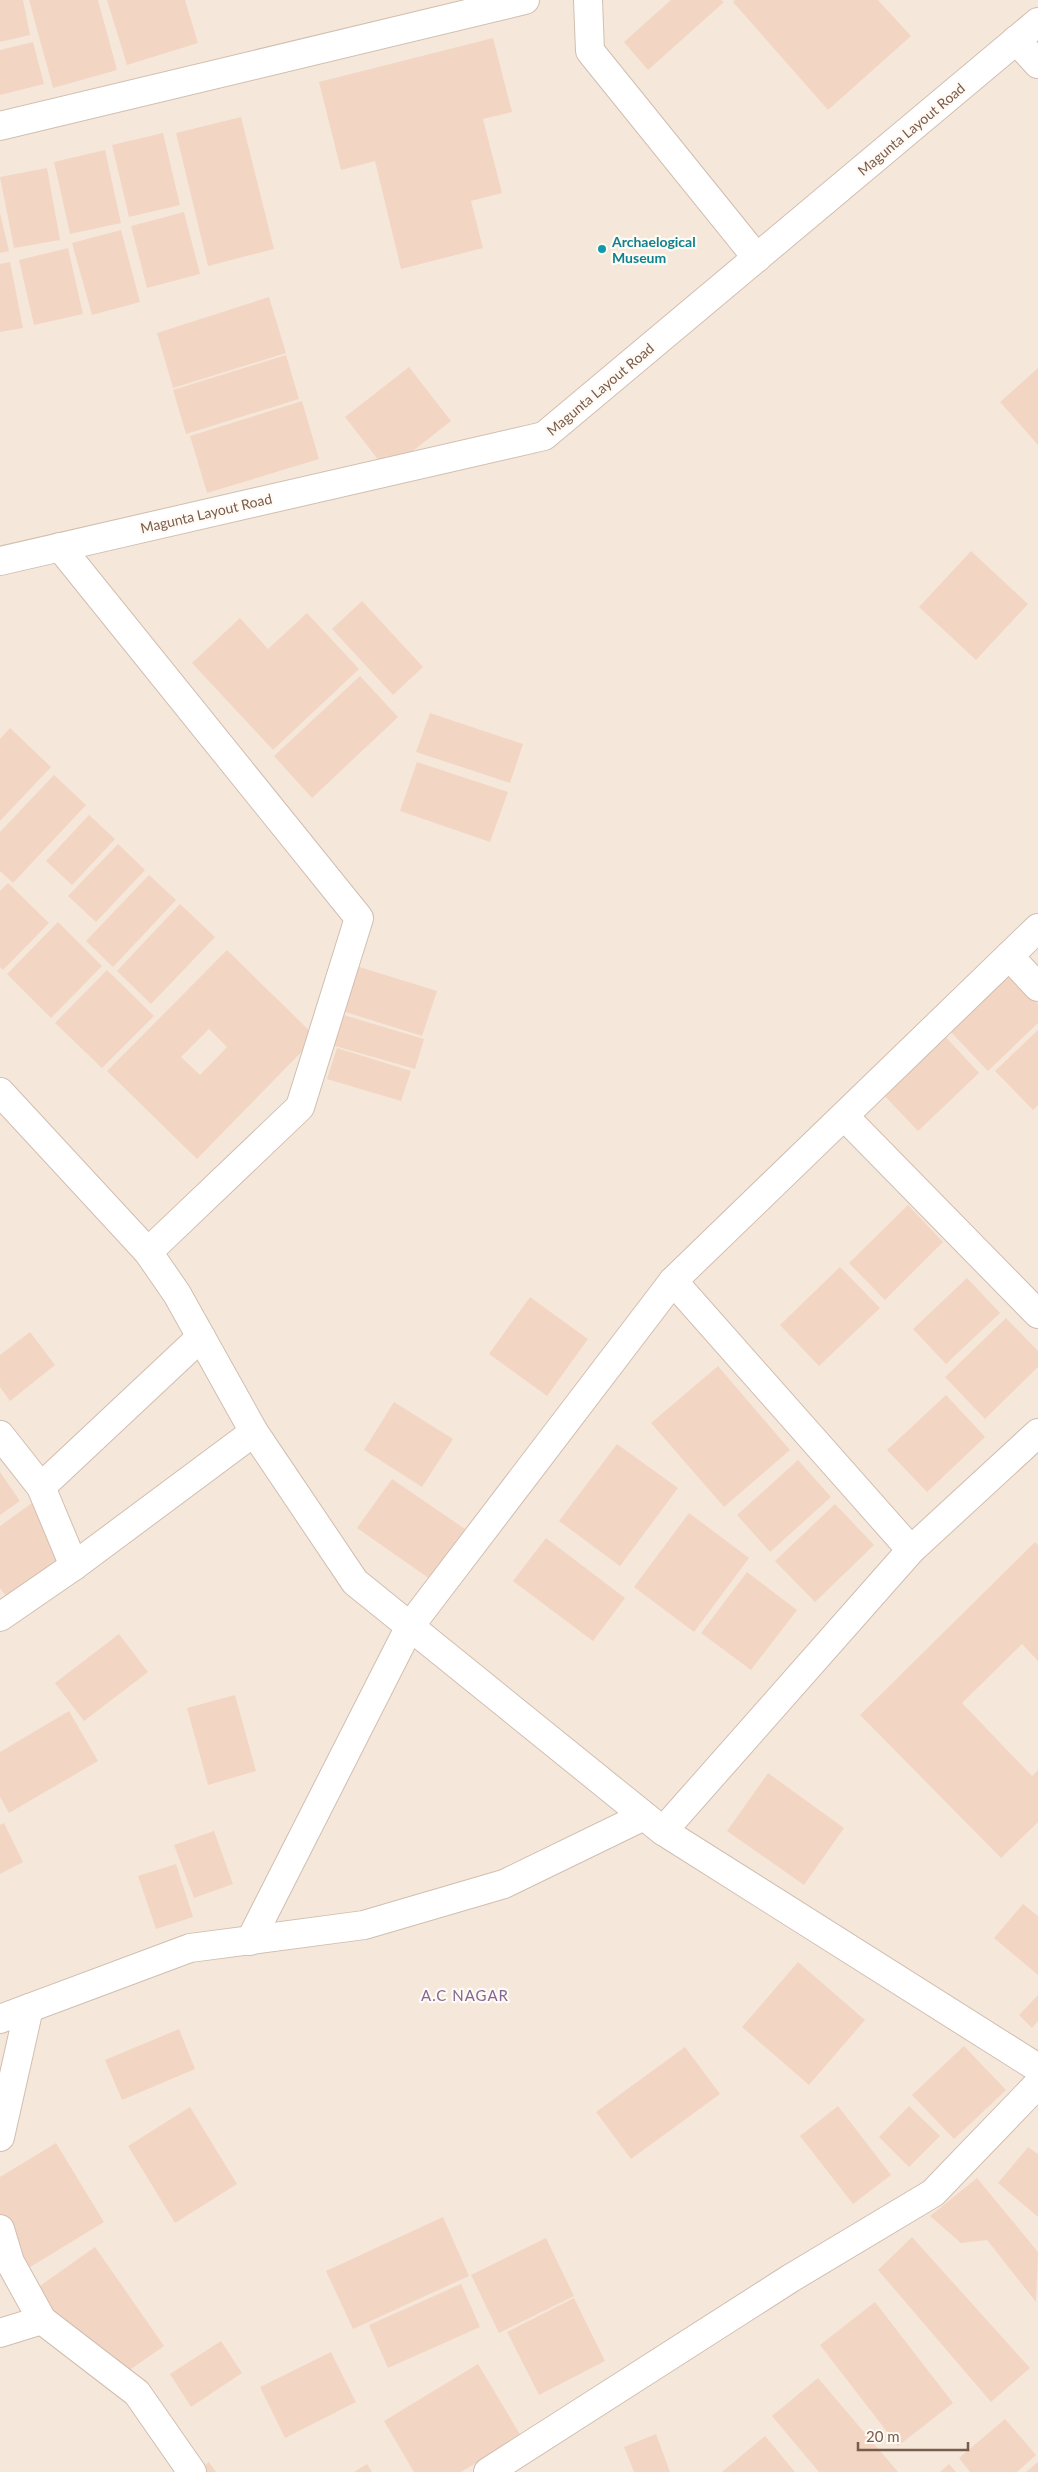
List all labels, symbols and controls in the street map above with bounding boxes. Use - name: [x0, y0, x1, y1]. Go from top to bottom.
- street label: Magunta Layout Road: [854, 79, 968, 179]
- place label: Archaelogical Museum: [611, 233, 696, 266]
- marker: Archaelogical Museum: [596, 243, 608, 255]
- street label: Magunta Layout Road: [543, 339, 657, 439]
- street label: Magunta Layout Road: [139, 490, 273, 536]
- district label: A.C NAGAR: [421, 1986, 509, 2004]
- scale bar: [858, 2420, 968, 2452]
- text: 20 m: [866, 2427, 900, 2445]

